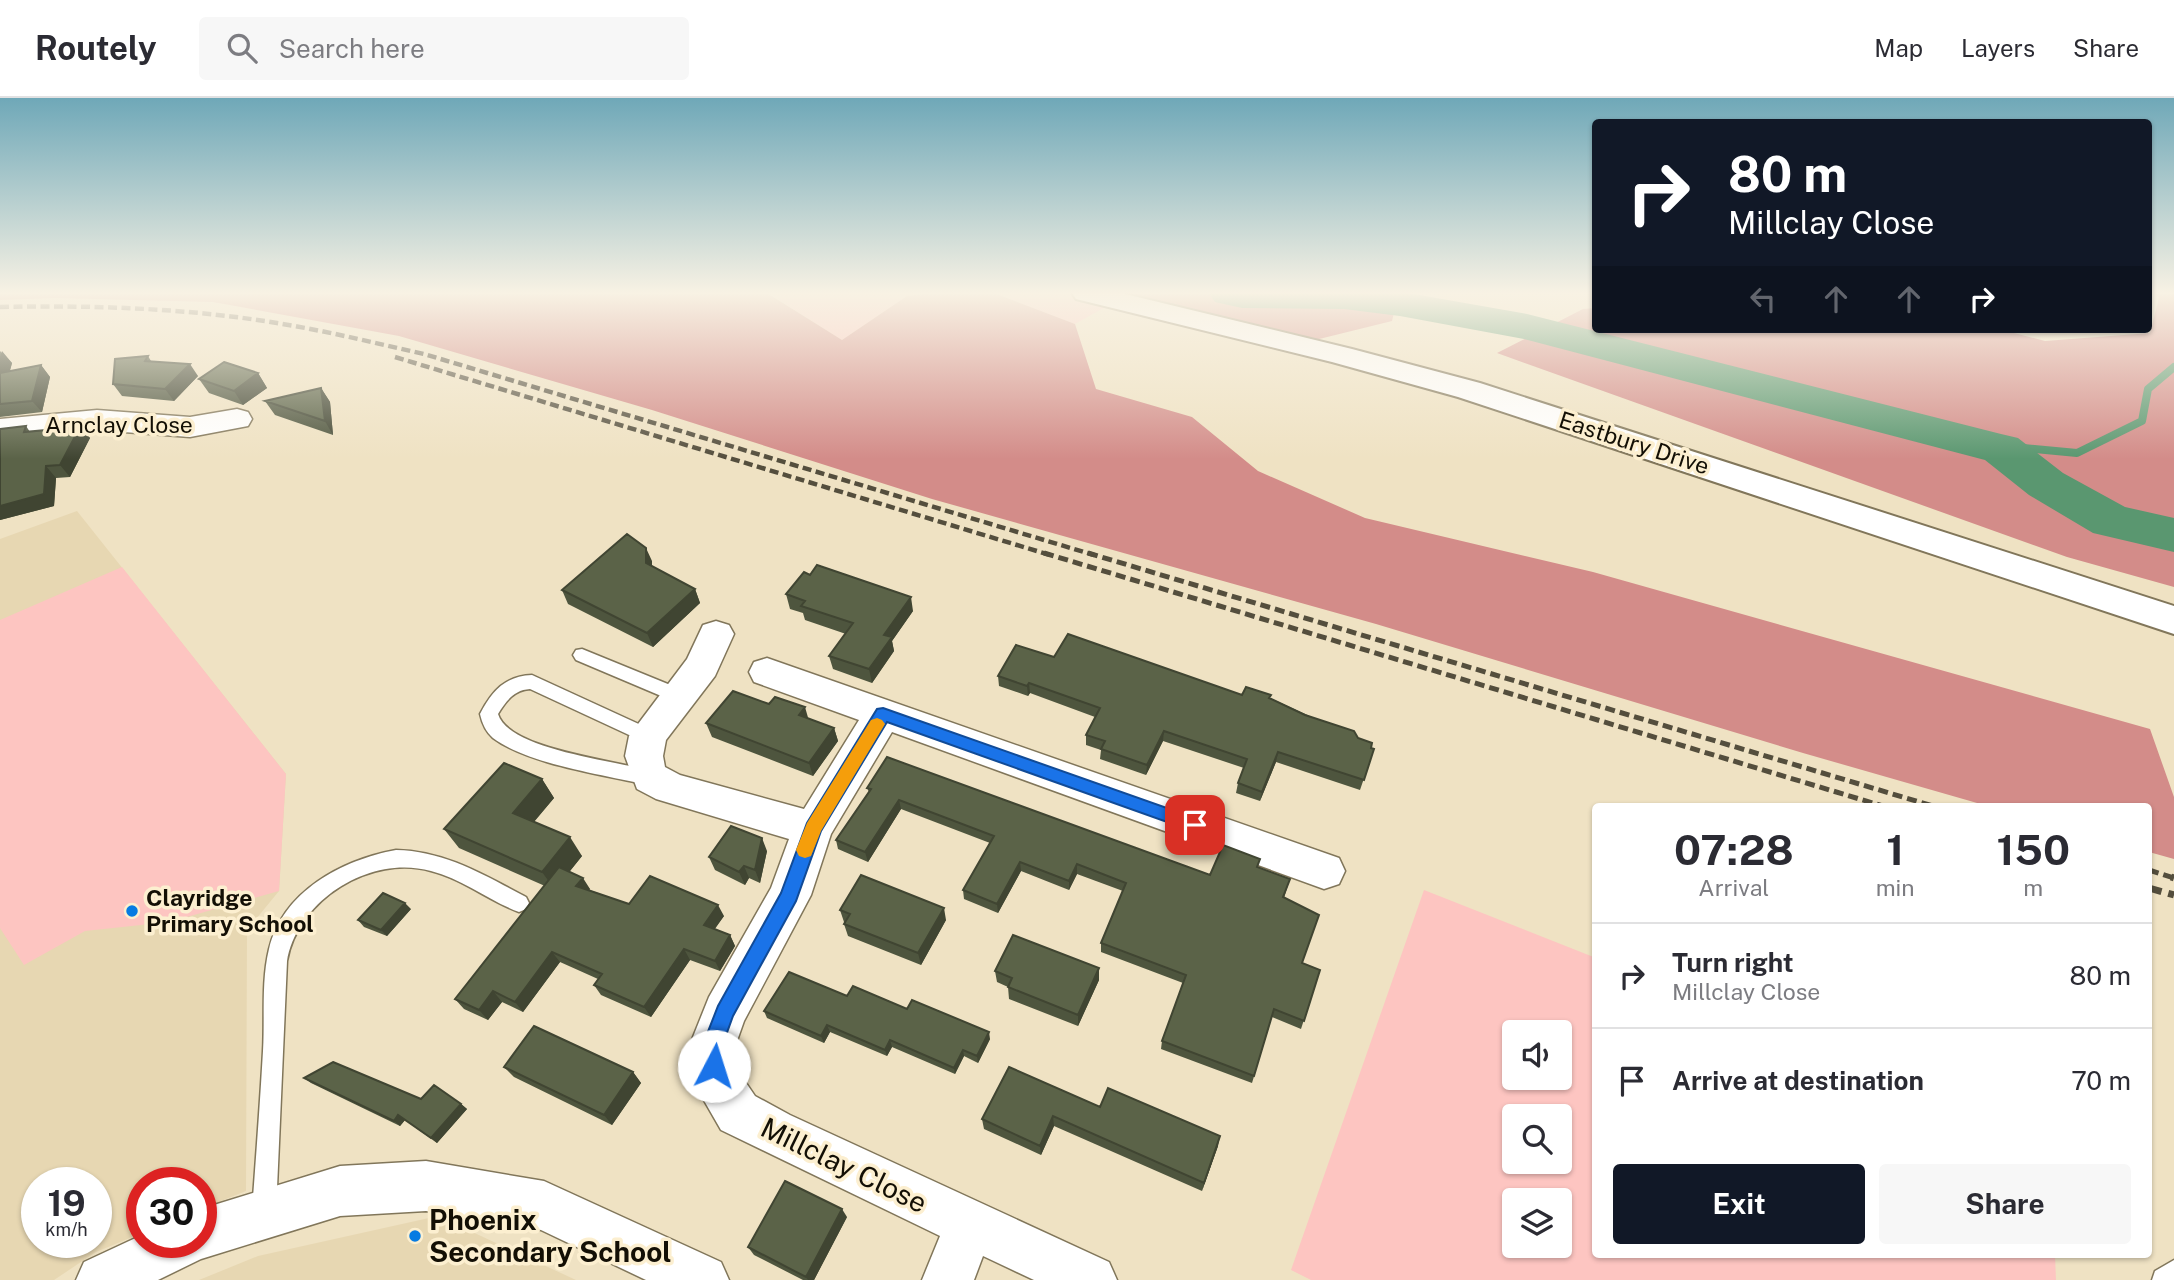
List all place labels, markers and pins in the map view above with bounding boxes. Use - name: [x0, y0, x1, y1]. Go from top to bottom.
- pin: [1165, 795, 1225, 855]
- place label: Clayridge Primary School: [146, 884, 314, 937]
- marker: Clayridge Primary School: [124, 903, 140, 919]
- place label: Phoenix Secondary School: [429, 1203, 672, 1268]
- marker: Phoenix Secondary School: [407, 1228, 423, 1244]

